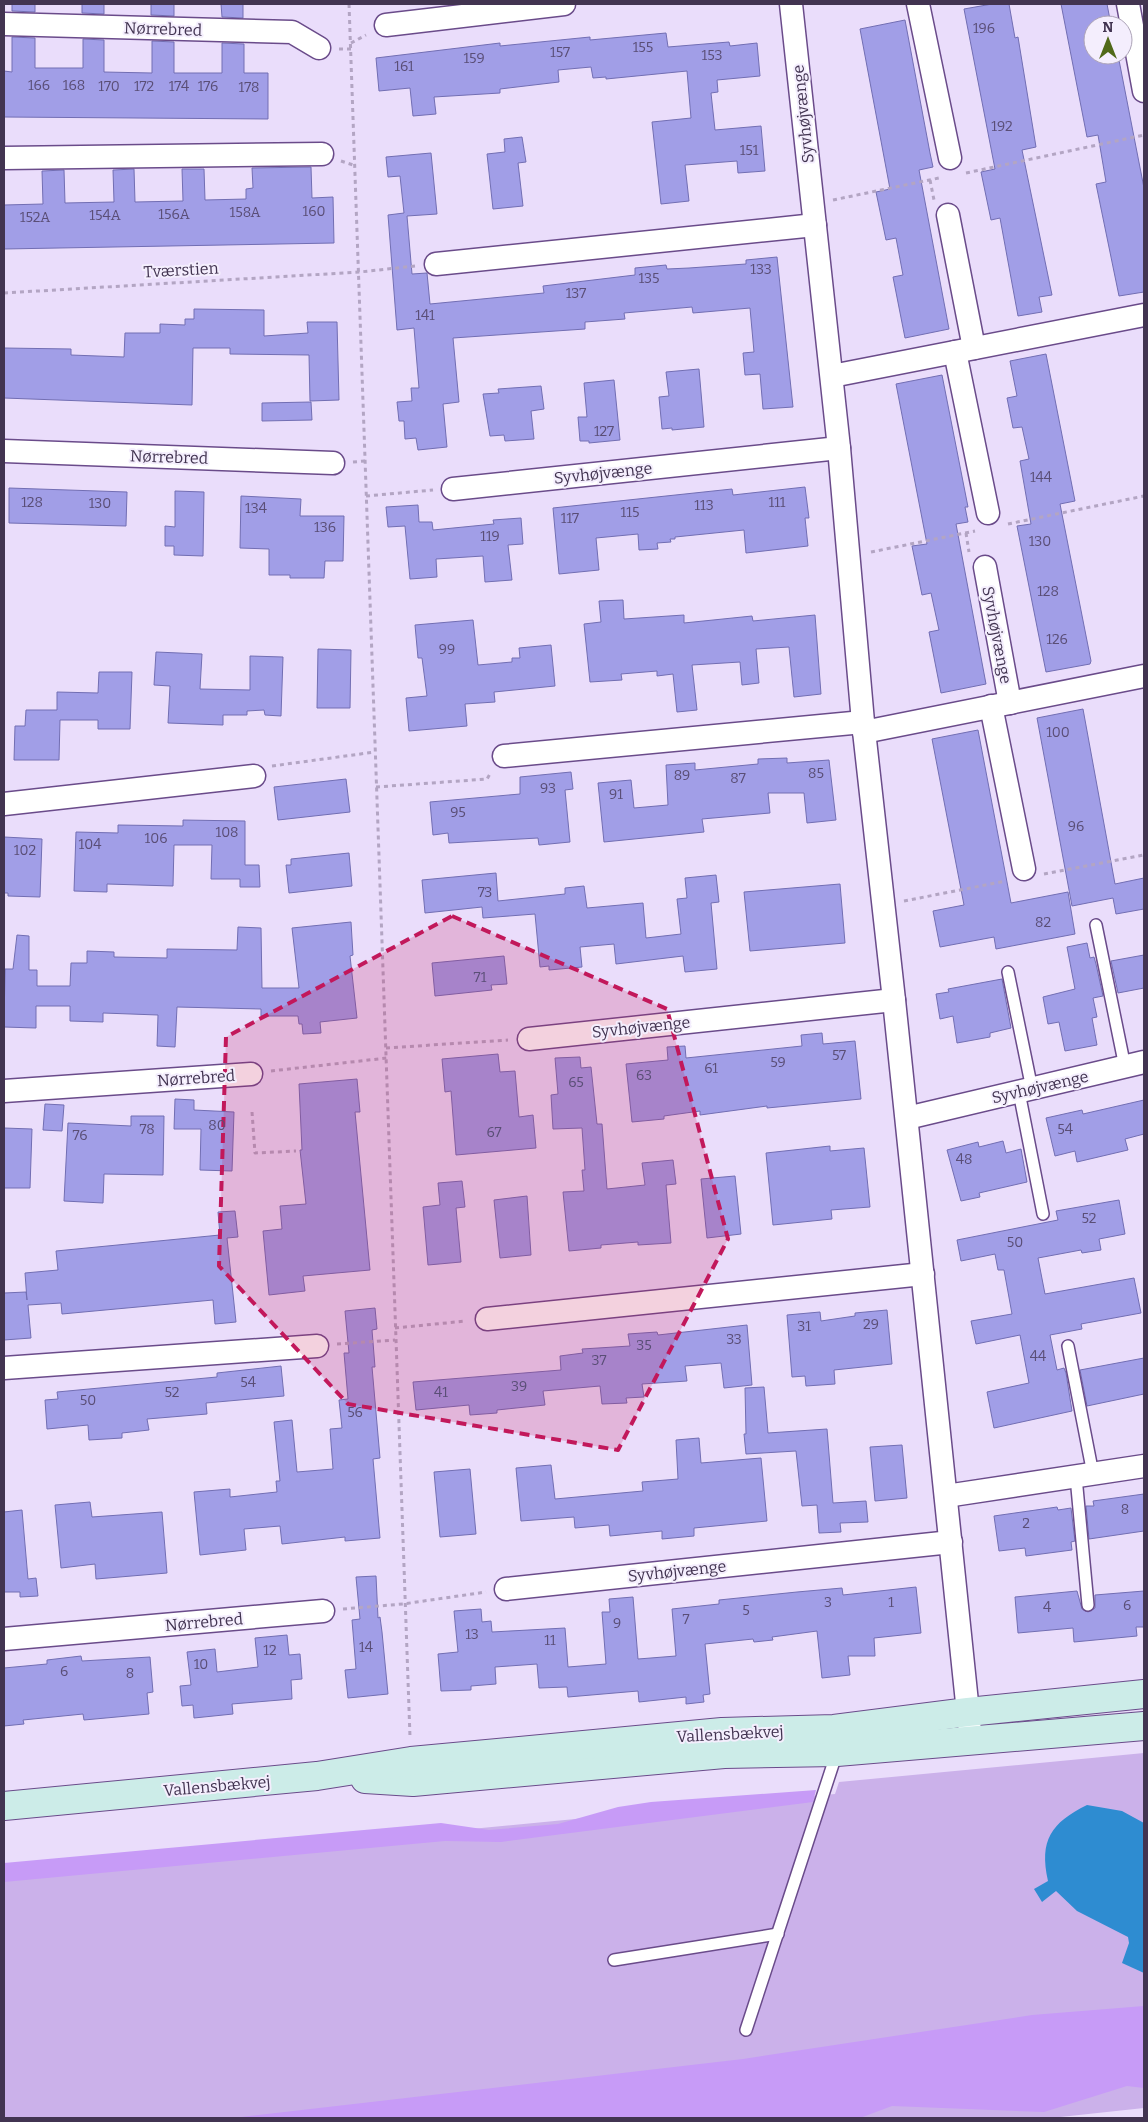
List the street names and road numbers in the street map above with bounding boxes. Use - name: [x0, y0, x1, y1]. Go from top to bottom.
- street label: Nørrebred: [124, 18, 203, 40]
- street label: Syvhøjvænge: [788, 64, 818, 164]
- street label: Tværstien: [143, 259, 219, 281]
- street label: Nørrebred: [130, 446, 209, 468]
- street label: Syvhøjvænge: [553, 458, 653, 488]
- street label: Syvhøjvænge: [978, 585, 1016, 685]
- street label: Syvhøjvænge: [591, 1012, 691, 1042]
- street label: Nørrebred: [156, 1066, 236, 1090]
- street label: Syvhøjvænge: [990, 1067, 1090, 1107]
- street label: Syvhøjvænge: [627, 1556, 727, 1586]
- street label: Nørrebred: [164, 1609, 244, 1635]
- street label: Vallensbækvej: [676, 1722, 784, 1746]
- street label: Vallensbækvej: [163, 1772, 271, 1800]

